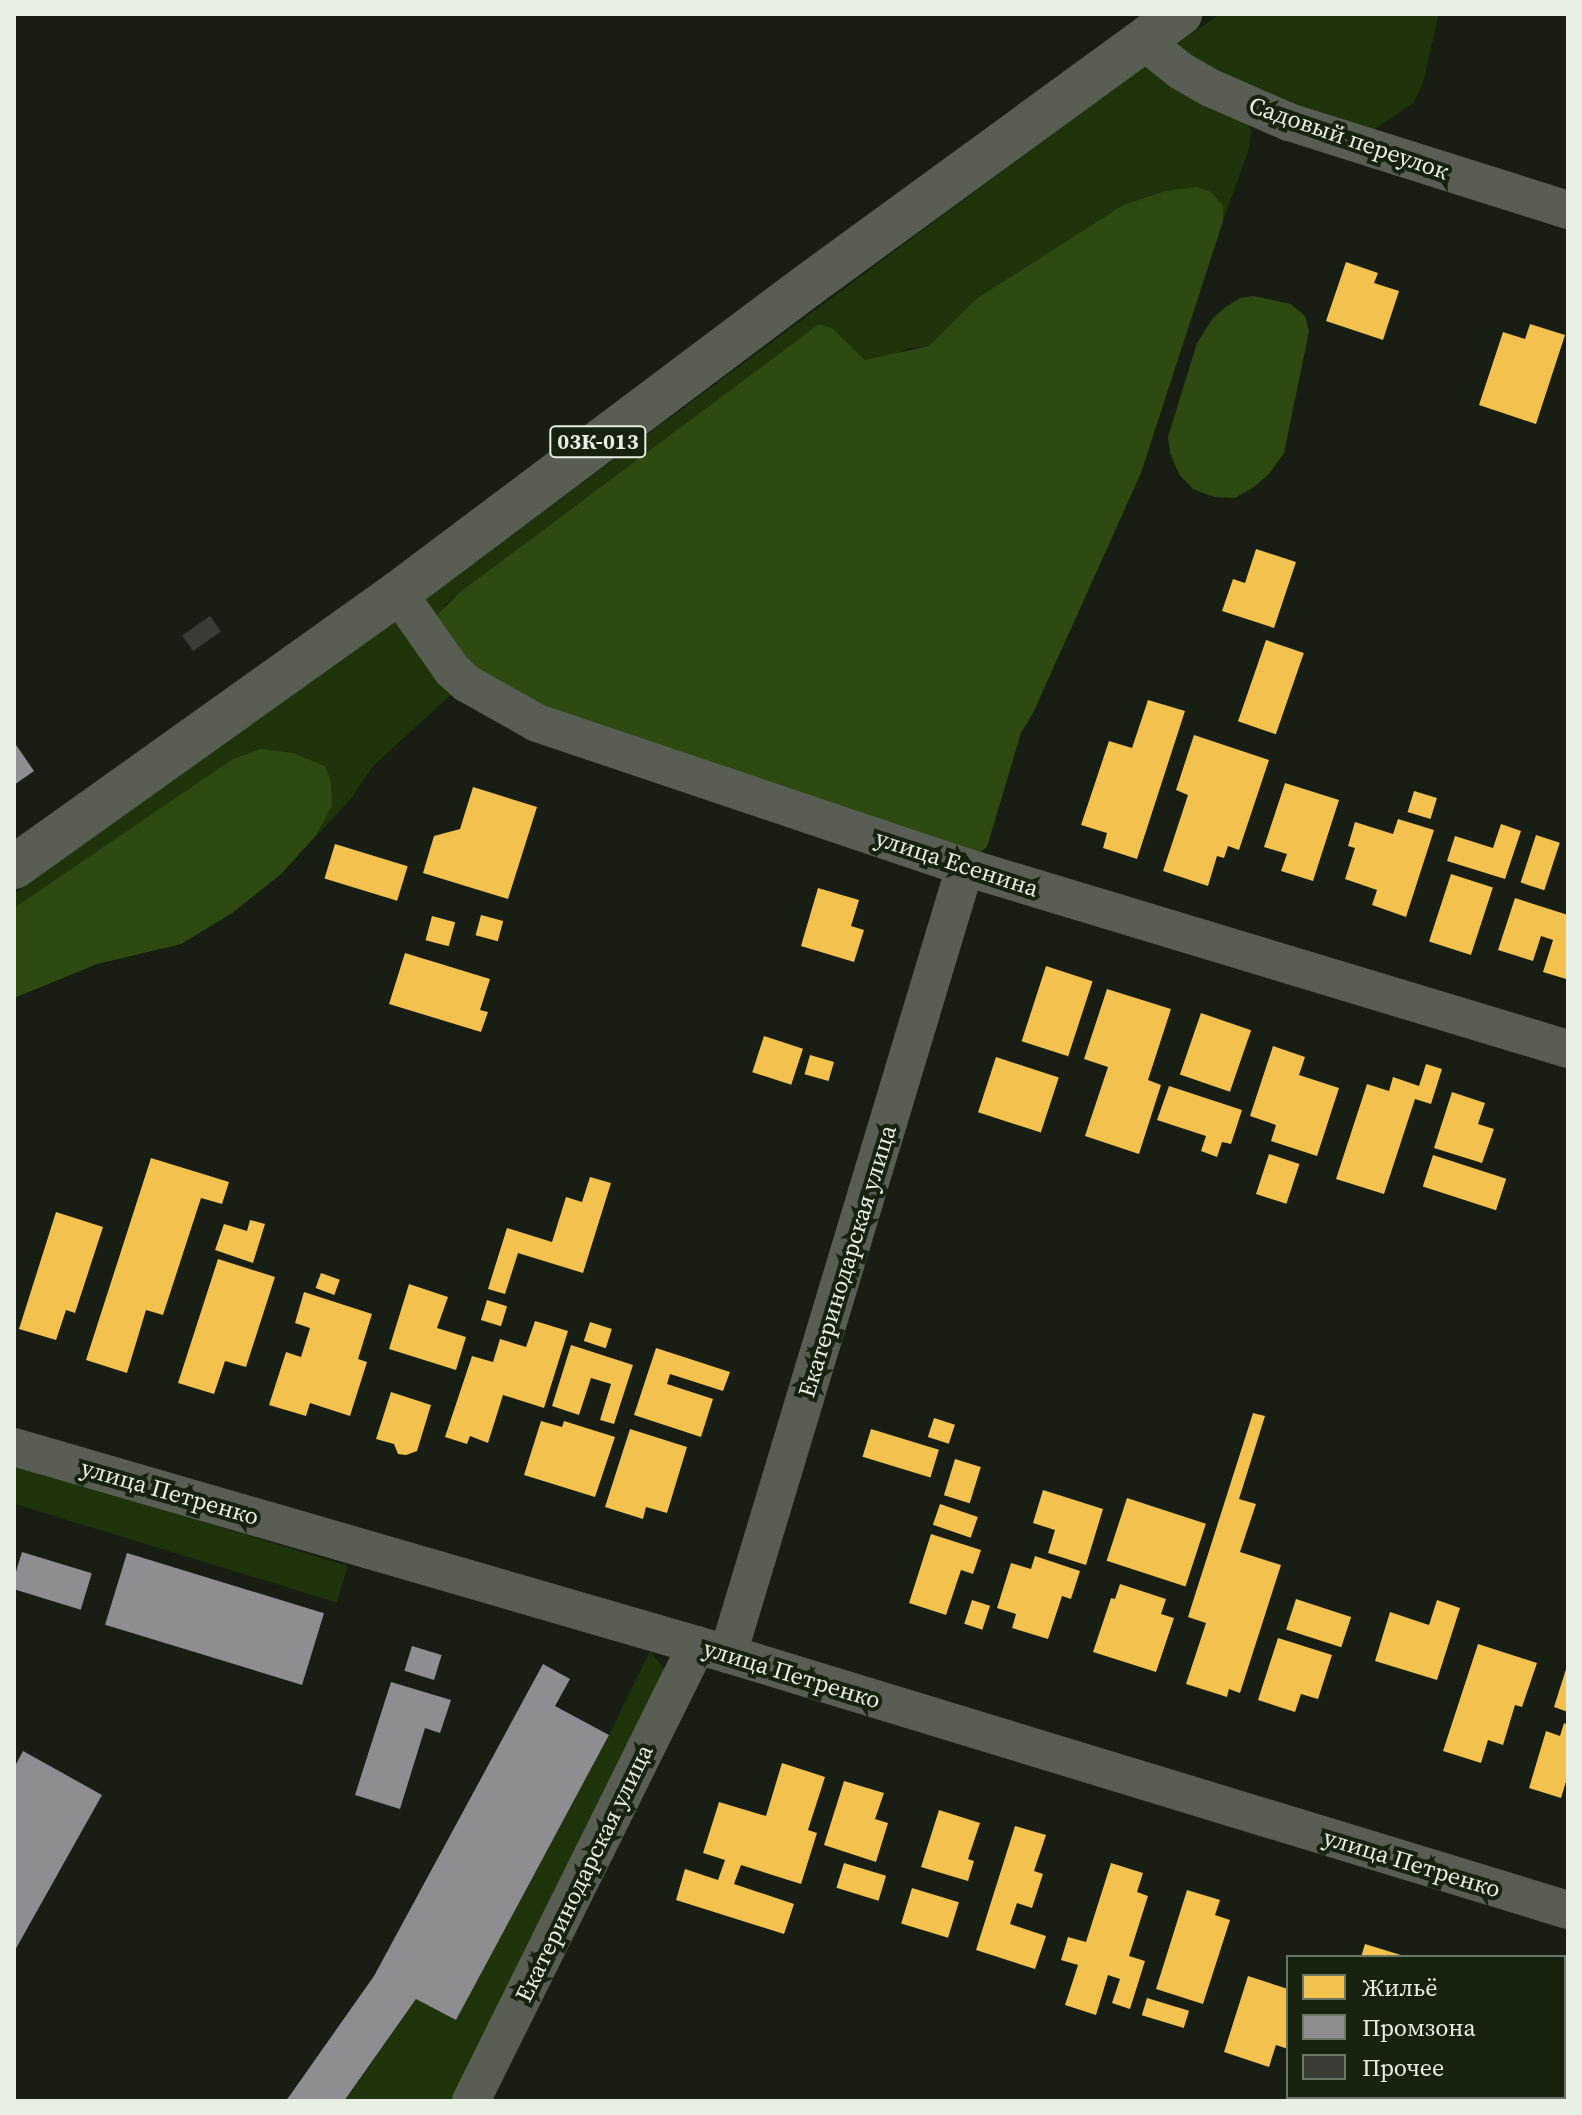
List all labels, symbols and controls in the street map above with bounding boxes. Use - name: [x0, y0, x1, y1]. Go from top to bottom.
- street label: Садовый переулок: [1245, 90, 1453, 186]
- road number: 03К-013: [548, 424, 648, 460]
- street label: улица Есенина: [872, 823, 1042, 903]
- street label: Екатеринодарская улица: [792, 1121, 902, 1401]
- street label: улица Петренко: [78, 1453, 262, 1531]
- street label: улица Петренко: [700, 1633, 884, 1715]
- street label: Екатеринодарская улица: [509, 1739, 659, 2007]
- street label: улица Петренко: [1320, 1822, 1504, 1904]
- legend: [1286, 1955, 1566, 2099]
- text: Жильё: [1362, 1971, 1437, 2004]
- text: Промзона: [1362, 2011, 1476, 2044]
- text: Прочее: [1362, 2051, 1444, 2084]

